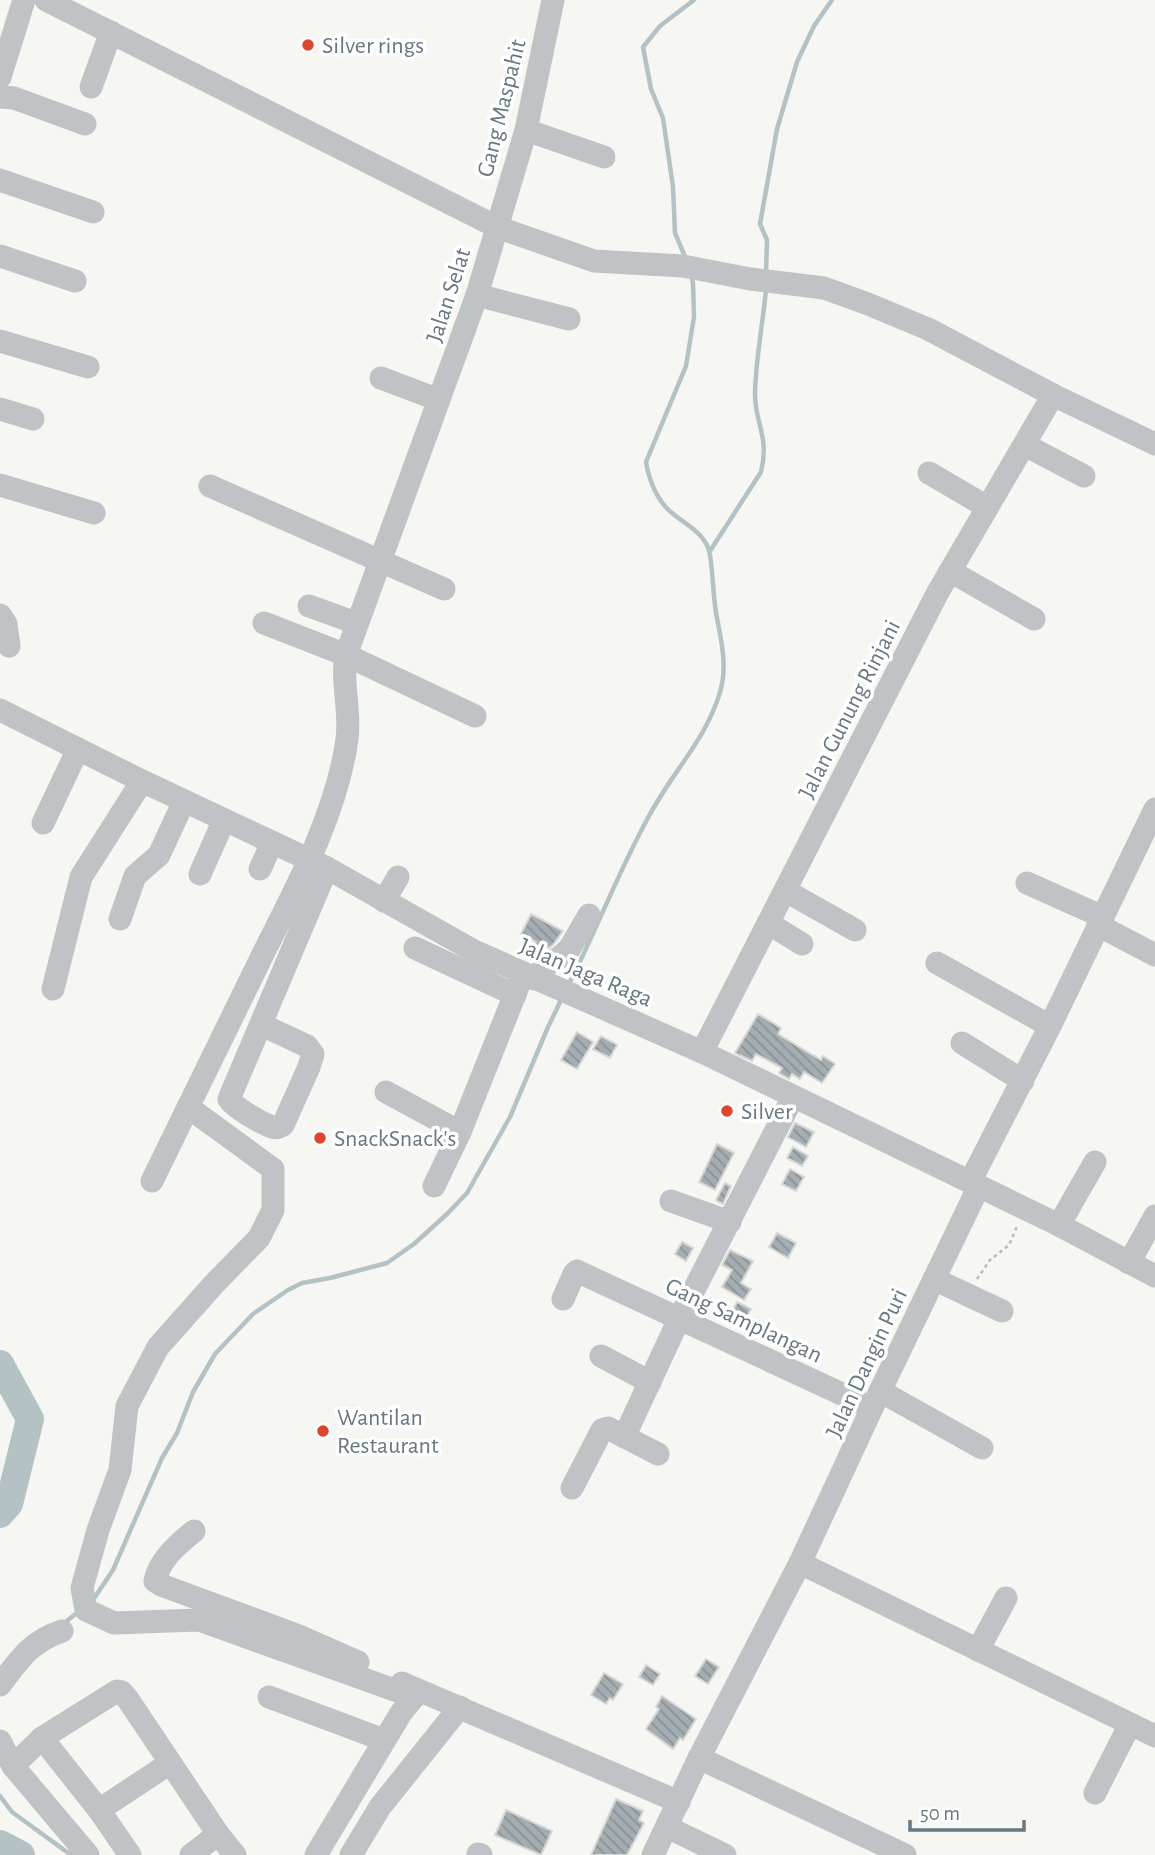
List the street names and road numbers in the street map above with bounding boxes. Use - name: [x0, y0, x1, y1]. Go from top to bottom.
- street label: Gang Maspahit: [473, 37, 531, 180]
- street label: Jalan Selat: [422, 245, 476, 346]
- street label: Jalan Gunung Rinjani: [795, 616, 905, 802]
- street label: Jalan Jaga Raga: [516, 934, 656, 1012]
- street label: Gang Samplangan: [662, 1274, 826, 1368]
- street label: Jalan Dangin Puri: [822, 1285, 912, 1442]

